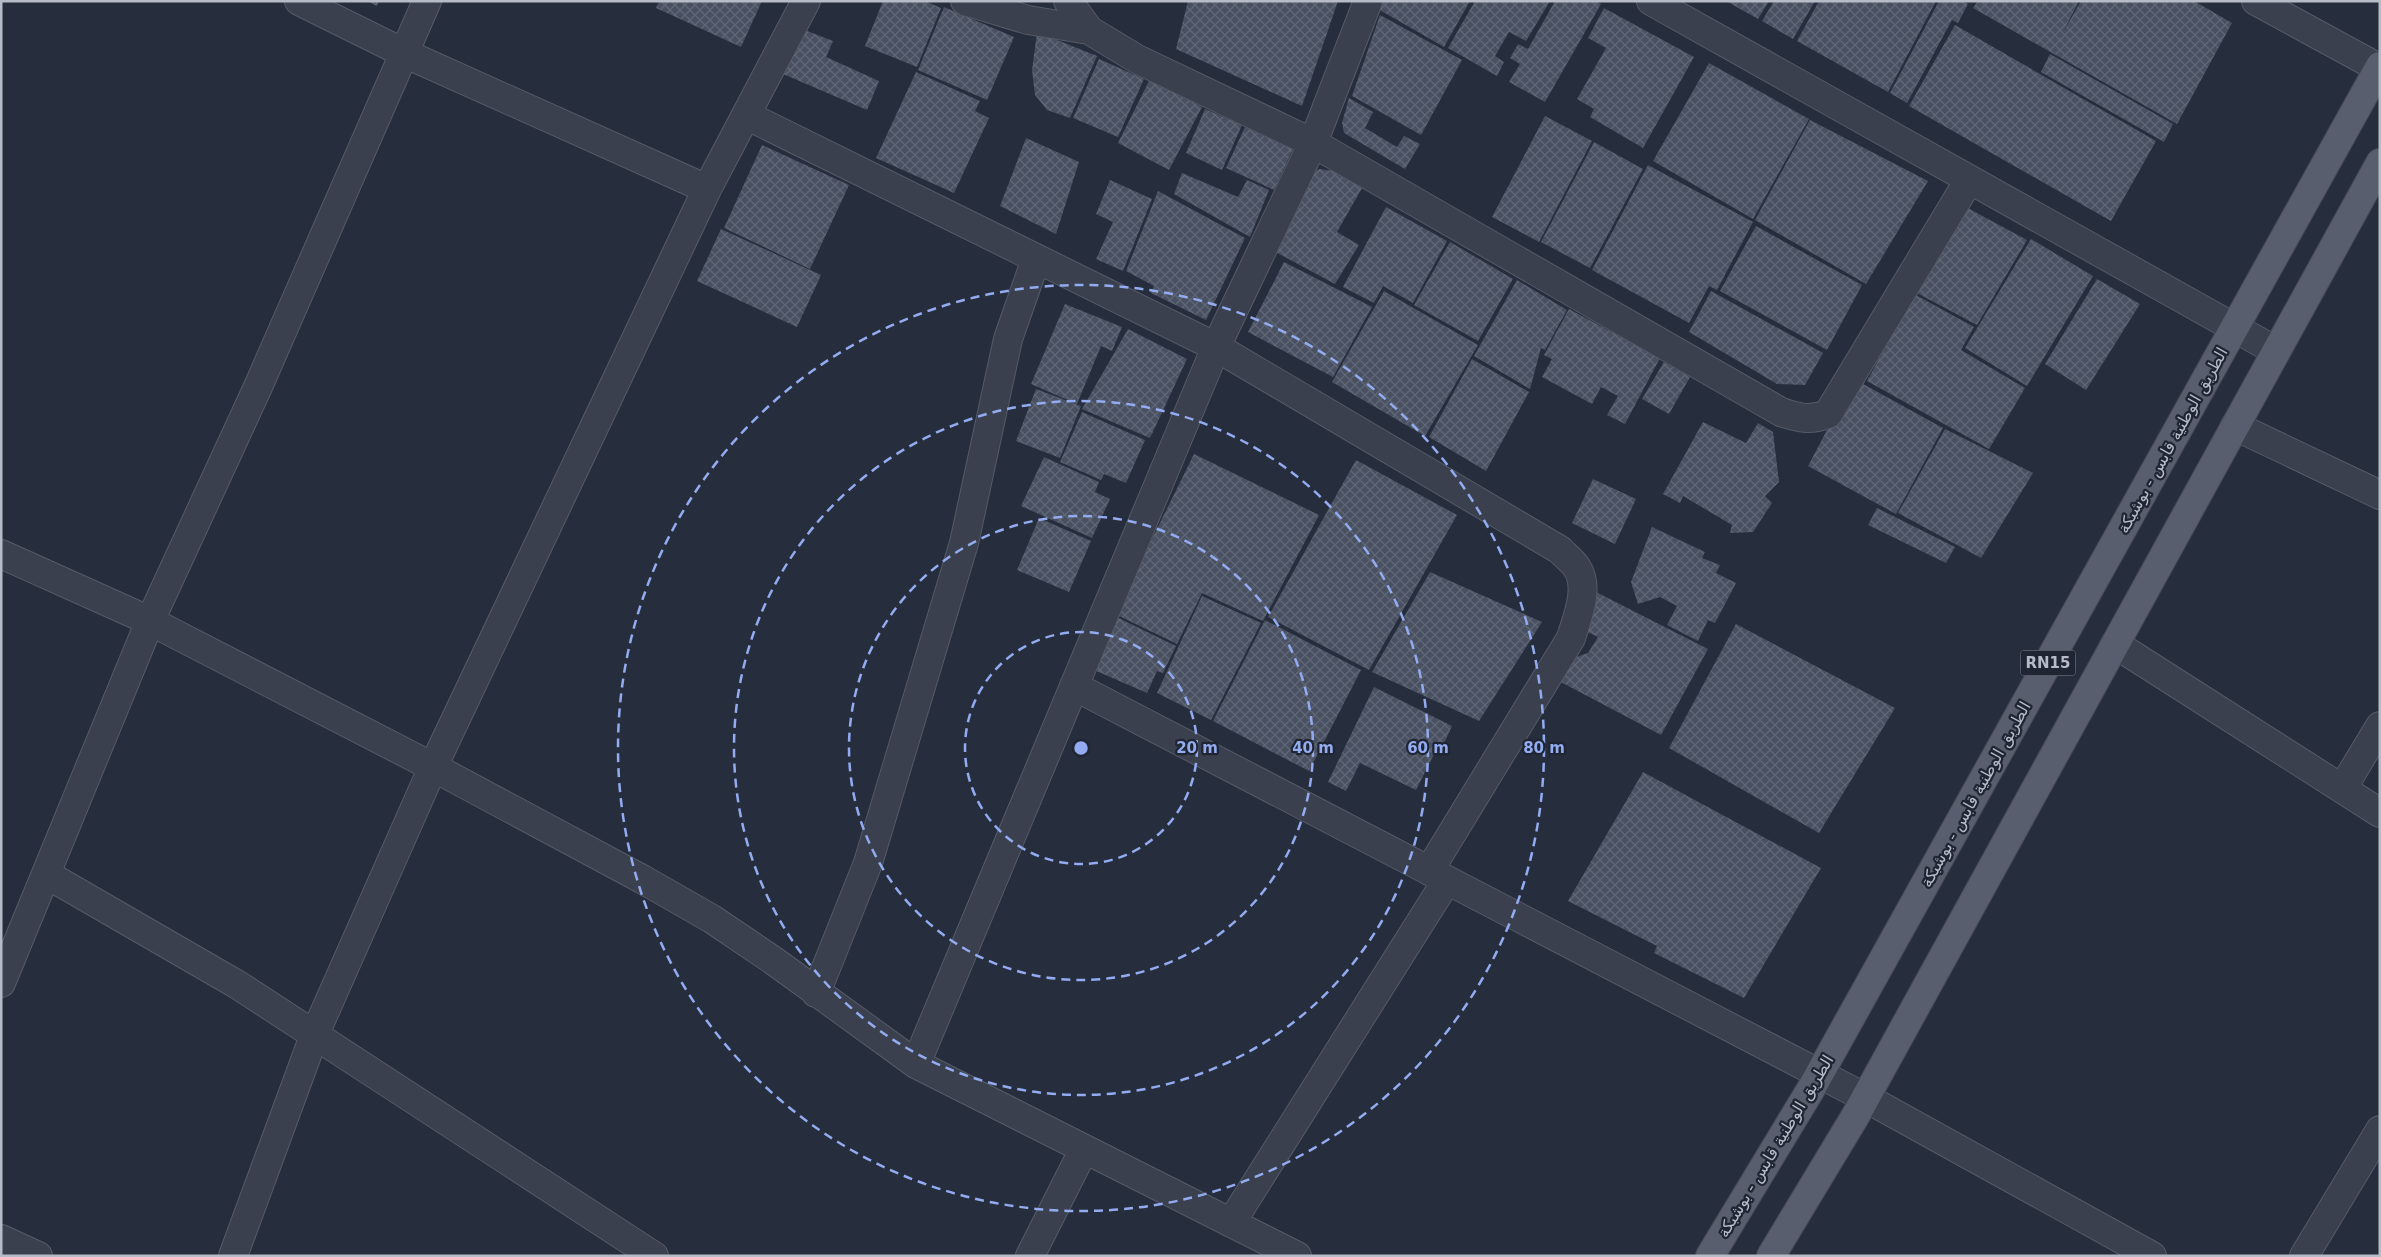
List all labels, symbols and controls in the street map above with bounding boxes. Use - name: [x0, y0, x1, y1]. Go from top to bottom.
- street label: الطريق الوطنية قابس - بوشبكة: [2113, 344, 2232, 537]
- road number: RN15: [2020, 650, 2076, 676]
- street label: الطريق الوطنية قابس - بوشبكة: [1916, 698, 2035, 891]
- centre of rings: [1072, 739, 1090, 757]
- text: 20 m: [1176, 739, 1218, 757]
- text: 40 m: [1292, 739, 1334, 757]
- text: 60 m: [1407, 739, 1449, 757]
- text: 80 m: [1523, 739, 1565, 757]
- street label: الطريق الوطنية قابس - بوشبكة: [1713, 1052, 1838, 1241]

